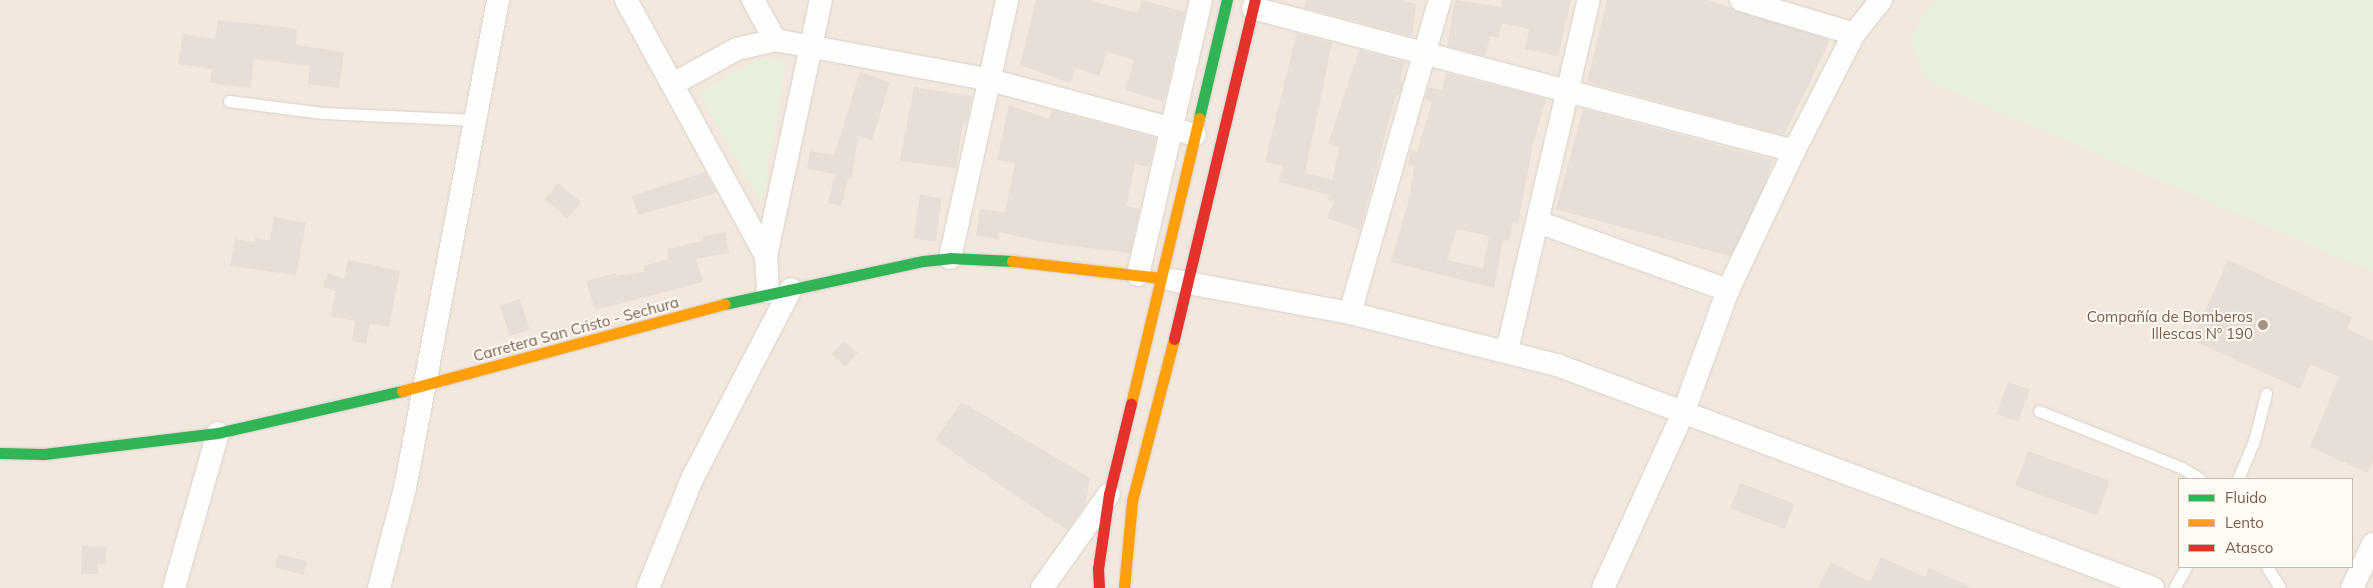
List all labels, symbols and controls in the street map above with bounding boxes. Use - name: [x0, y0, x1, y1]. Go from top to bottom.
- street label: Carretera San Cristo - Sechura: [471, 293, 681, 365]
- place label: Compañía de Bomberos Illescas Nº 190: [2087, 307, 2253, 342]
- marker: Compañía de Bomberos Illescas Nº 190: [2257, 319, 2269, 331]
- legend: [2178, 478, 2353, 568]
- text: Fluido: [2225, 488, 2267, 507]
- text: Lento: [2225, 513, 2264, 532]
- text: Atasco: [2225, 538, 2273, 557]

